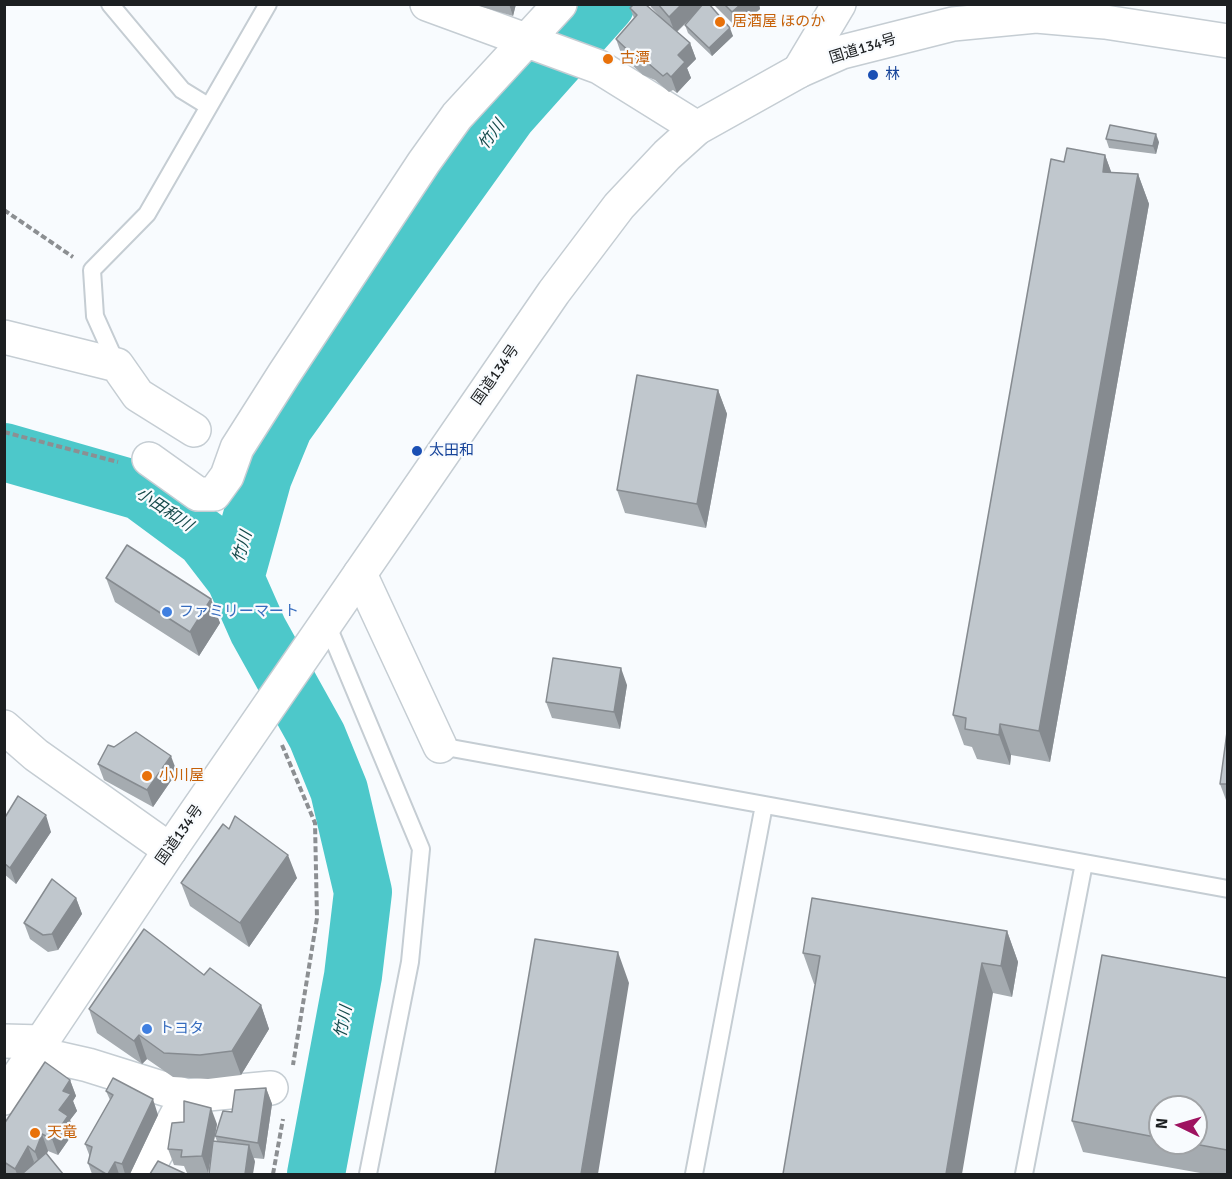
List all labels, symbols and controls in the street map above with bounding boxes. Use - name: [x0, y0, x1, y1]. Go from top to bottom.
- place label: 居酒屋 ほのか: [732, 13, 825, 31]
- marker: 居酒屋 ほのか: [713, 15, 727, 29]
- street label: 国道134号: [827, 30, 899, 68]
- place label: 古潭: [620, 50, 650, 68]
- marker: 古潭: [601, 52, 615, 66]
- place label: 林: [885, 66, 900, 84]
- marker: 林: [866, 68, 880, 82]
- water label: 竹川: [475, 116, 509, 154]
- street label: 国道134号: [469, 341, 523, 409]
- place label: 太田和: [429, 442, 474, 460]
- marker: 太田和: [410, 444, 424, 458]
- water label: 小田和川: [132, 484, 196, 536]
- water label: 竹川: [229, 529, 257, 565]
- place label: ファミリーマート: [179, 603, 299, 621]
- marker: ファミリーマート: [160, 605, 174, 619]
- place label: 小川屋: [159, 767, 204, 785]
- marker: 小川屋: [140, 769, 154, 783]
- street label: 国道134号: [153, 801, 207, 869]
- water label: 竹川: [332, 1004, 356, 1040]
- place label: トヨタ: [159, 1020, 204, 1038]
- marker: トヨタ: [140, 1022, 154, 1036]
- north arrow: [1148, 1095, 1208, 1155]
- text: N: [1152, 1117, 1173, 1130]
- place label: 天竜: [47, 1124, 77, 1142]
- marker: 天竜: [28, 1126, 42, 1140]

